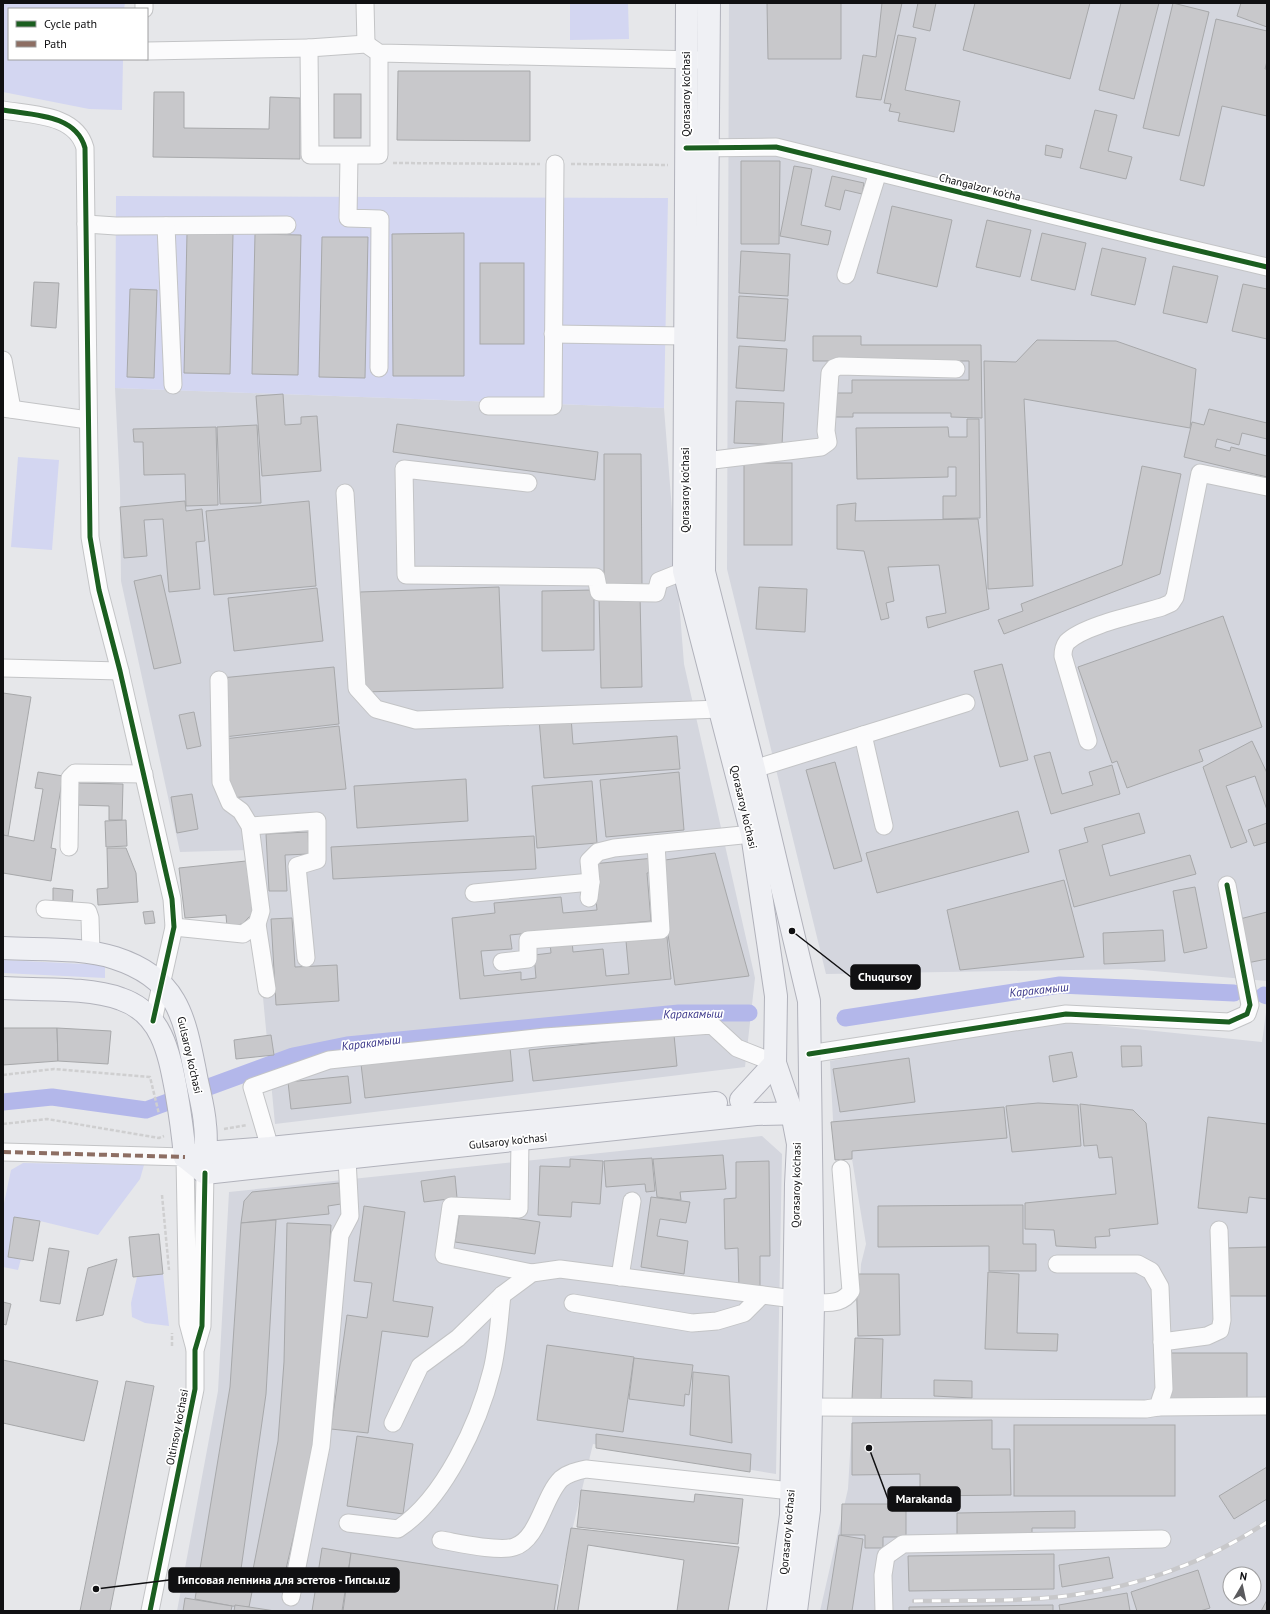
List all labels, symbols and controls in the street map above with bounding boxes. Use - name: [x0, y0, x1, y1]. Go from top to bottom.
- legend: [8, 8, 148, 60]
- text: Cycle path: [44, 16, 97, 31]
- text: Path: [44, 36, 67, 51]
- street label: Qorasaroy ko'chasi: [679, 51, 693, 137]
- street label: Changalzor ko'cha: [938, 170, 1022, 204]
- street label: Qorasaroy ko'chasi: [678, 447, 692, 533]
- street label: Qorasaroy ko'chasi: [728, 764, 760, 850]
- callout: Chuqursoy: [851, 965, 920, 989]
- text: Chuqursoy: [858, 969, 912, 984]
- water label: Каракамыш: [1009, 979, 1069, 1000]
- water label: Каракамыш: [663, 1005, 723, 1022]
- street label: Gulsaroy ko'chasi: [174, 1015, 206, 1095]
- water label: Каракамыш: [340, 1031, 401, 1054]
- street label: Gulsaroy ko'chasi: [468, 1130, 548, 1152]
- street label: Qorasaroy ko'chasi: [788, 1142, 804, 1228]
- street label: Oltinsoy ko'chasi: [163, 1388, 191, 1466]
- callout: Marakanda: [888, 1487, 960, 1511]
- street label: Qorasaroy ko'chasi: [776, 1489, 798, 1575]
- text: Marakanda: [896, 1491, 952, 1506]
- north arrow: [1222, 1566, 1262, 1606]
- callout: Гипсовая лепнина для эстетов - Гипсы.uz: [169, 1568, 399, 1592]
- text: N: [1239, 1569, 1248, 1584]
- text: Гипсовая лепнина для эстетов - Гипсы.uz: [178, 1572, 391, 1587]

